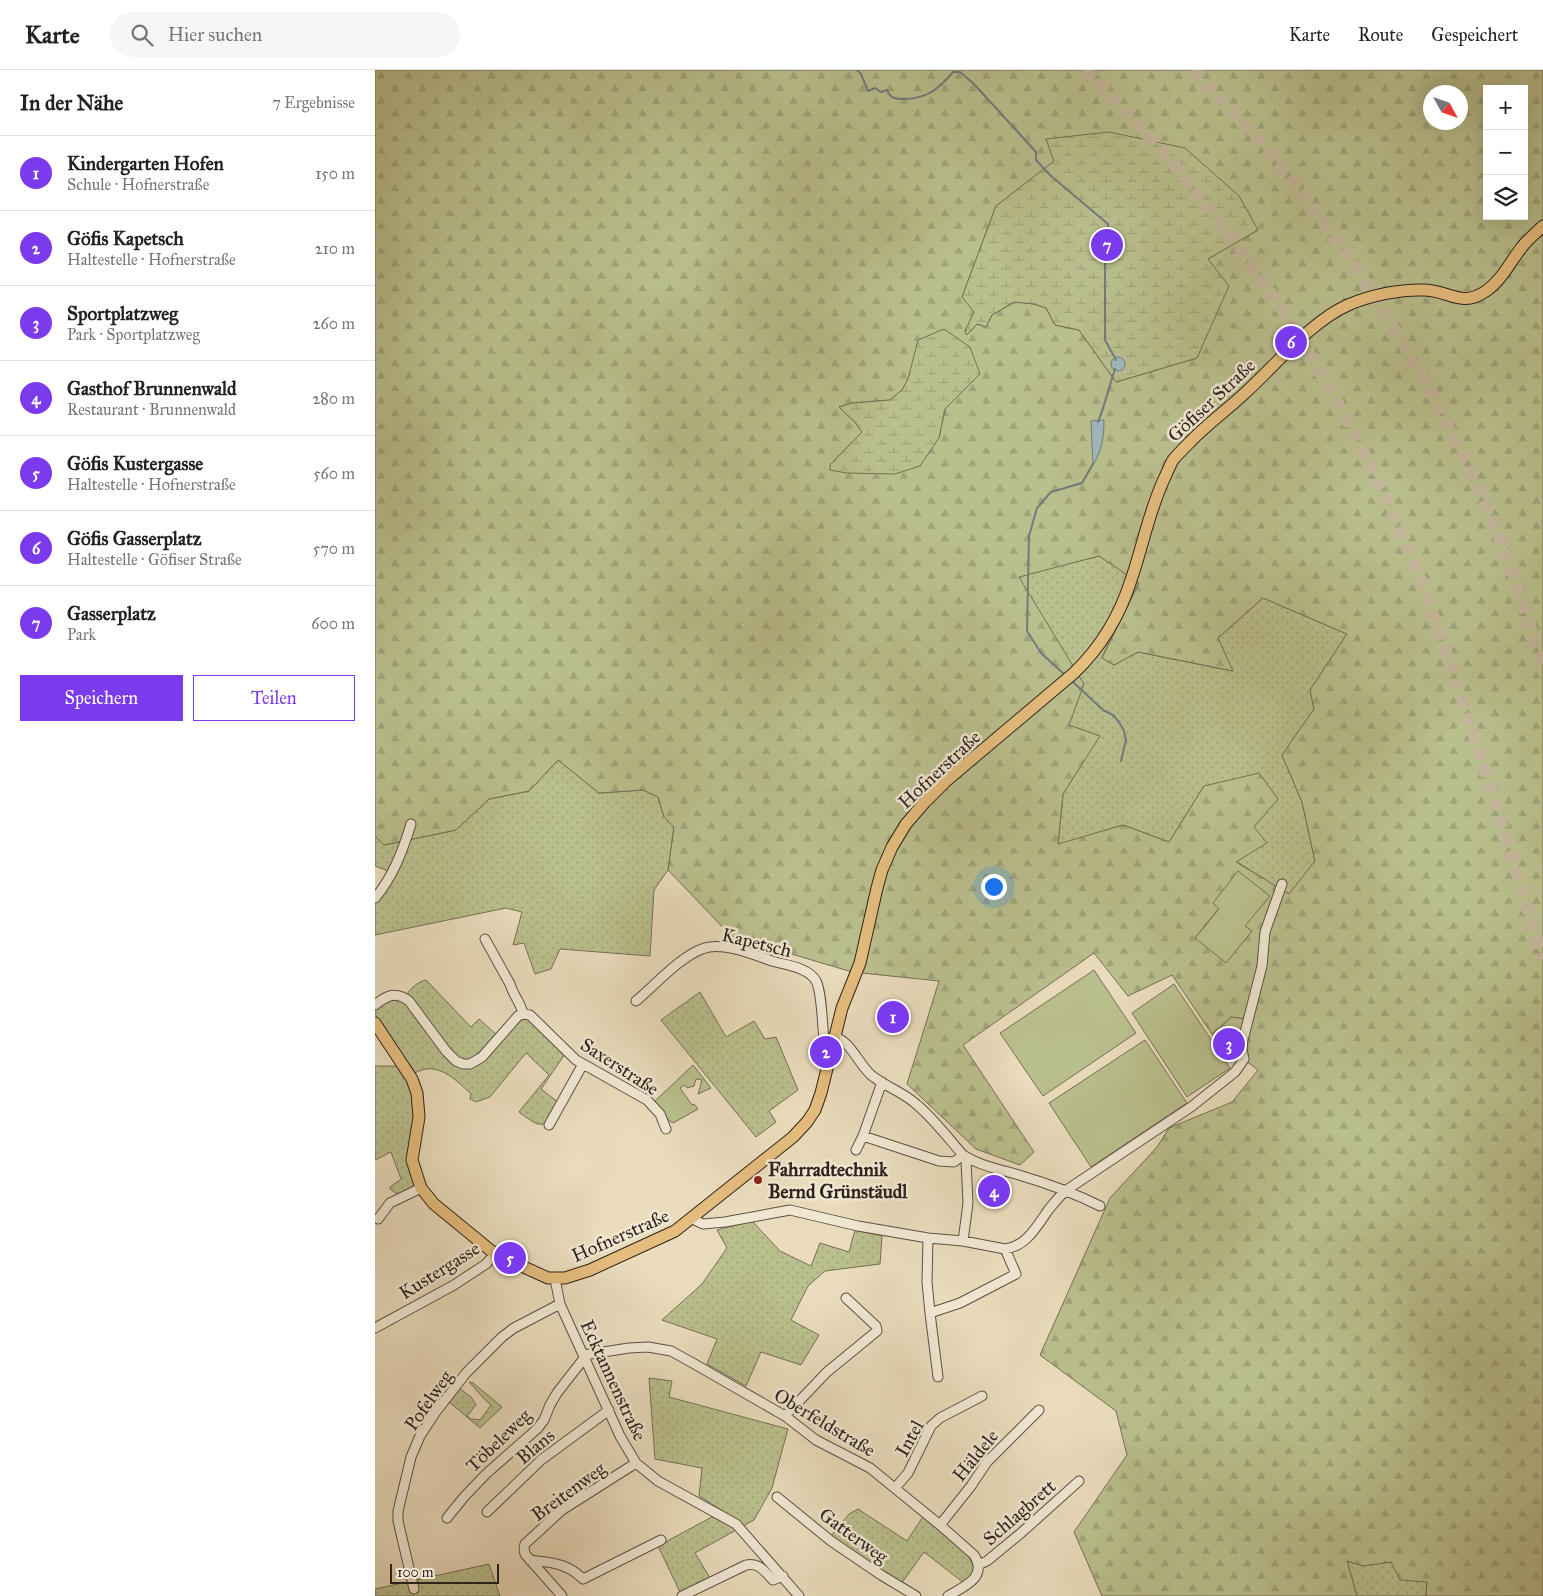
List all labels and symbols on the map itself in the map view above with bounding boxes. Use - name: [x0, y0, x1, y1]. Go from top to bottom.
- north arrow: [1423, 85, 1468, 130]
- pin: 7: [1091, 226, 1123, 264]
- pin: 6: [1275, 323, 1307, 361]
- street label: Göfiser Straße: [1163, 354, 1260, 447]
- street label: Hofnerstraße: [893, 725, 985, 813]
- your location: [981, 874, 1007, 900]
- street label: Kapetsch: [720, 923, 795, 962]
- pin: 1: [877, 998, 909, 1036]
- pin: 3: [1213, 1025, 1245, 1063]
- street label: Saxerstraße: [576, 1033, 663, 1100]
- pin: 2: [810, 1033, 842, 1071]
- place label: Fahrradtechnik Bernd Grünstäudl: [768, 1158, 908, 1203]
- pin: 4: [978, 1172, 1010, 1210]
- marker: Fahrradtechnik Bernd Grünstäudl: [752, 1174, 764, 1186]
- street label: Hofnerstraße: [568, 1204, 673, 1267]
- street label: Kustergasse: [395, 1237, 484, 1305]
- pin: 5: [494, 1239, 526, 1277]
- street label: Ecktannenstraße: [576, 1316, 652, 1444]
- street label: Pofelweg: [399, 1366, 458, 1435]
- street label: Oberfeldstraße: [770, 1383, 880, 1462]
- street label: Töbeleweg: [461, 1404, 536, 1478]
- street label: Intel: [890, 1415, 929, 1460]
- street label: Blans: [511, 1424, 559, 1469]
- street label: Häldele: [948, 1425, 1003, 1486]
- street label: Breitenweg: [527, 1457, 611, 1527]
- street label: Schlagbrett: [978, 1474, 1061, 1551]
- street label: Gatterweg: [814, 1503, 893, 1569]
- scale bar: [390, 1561, 499, 1584]

